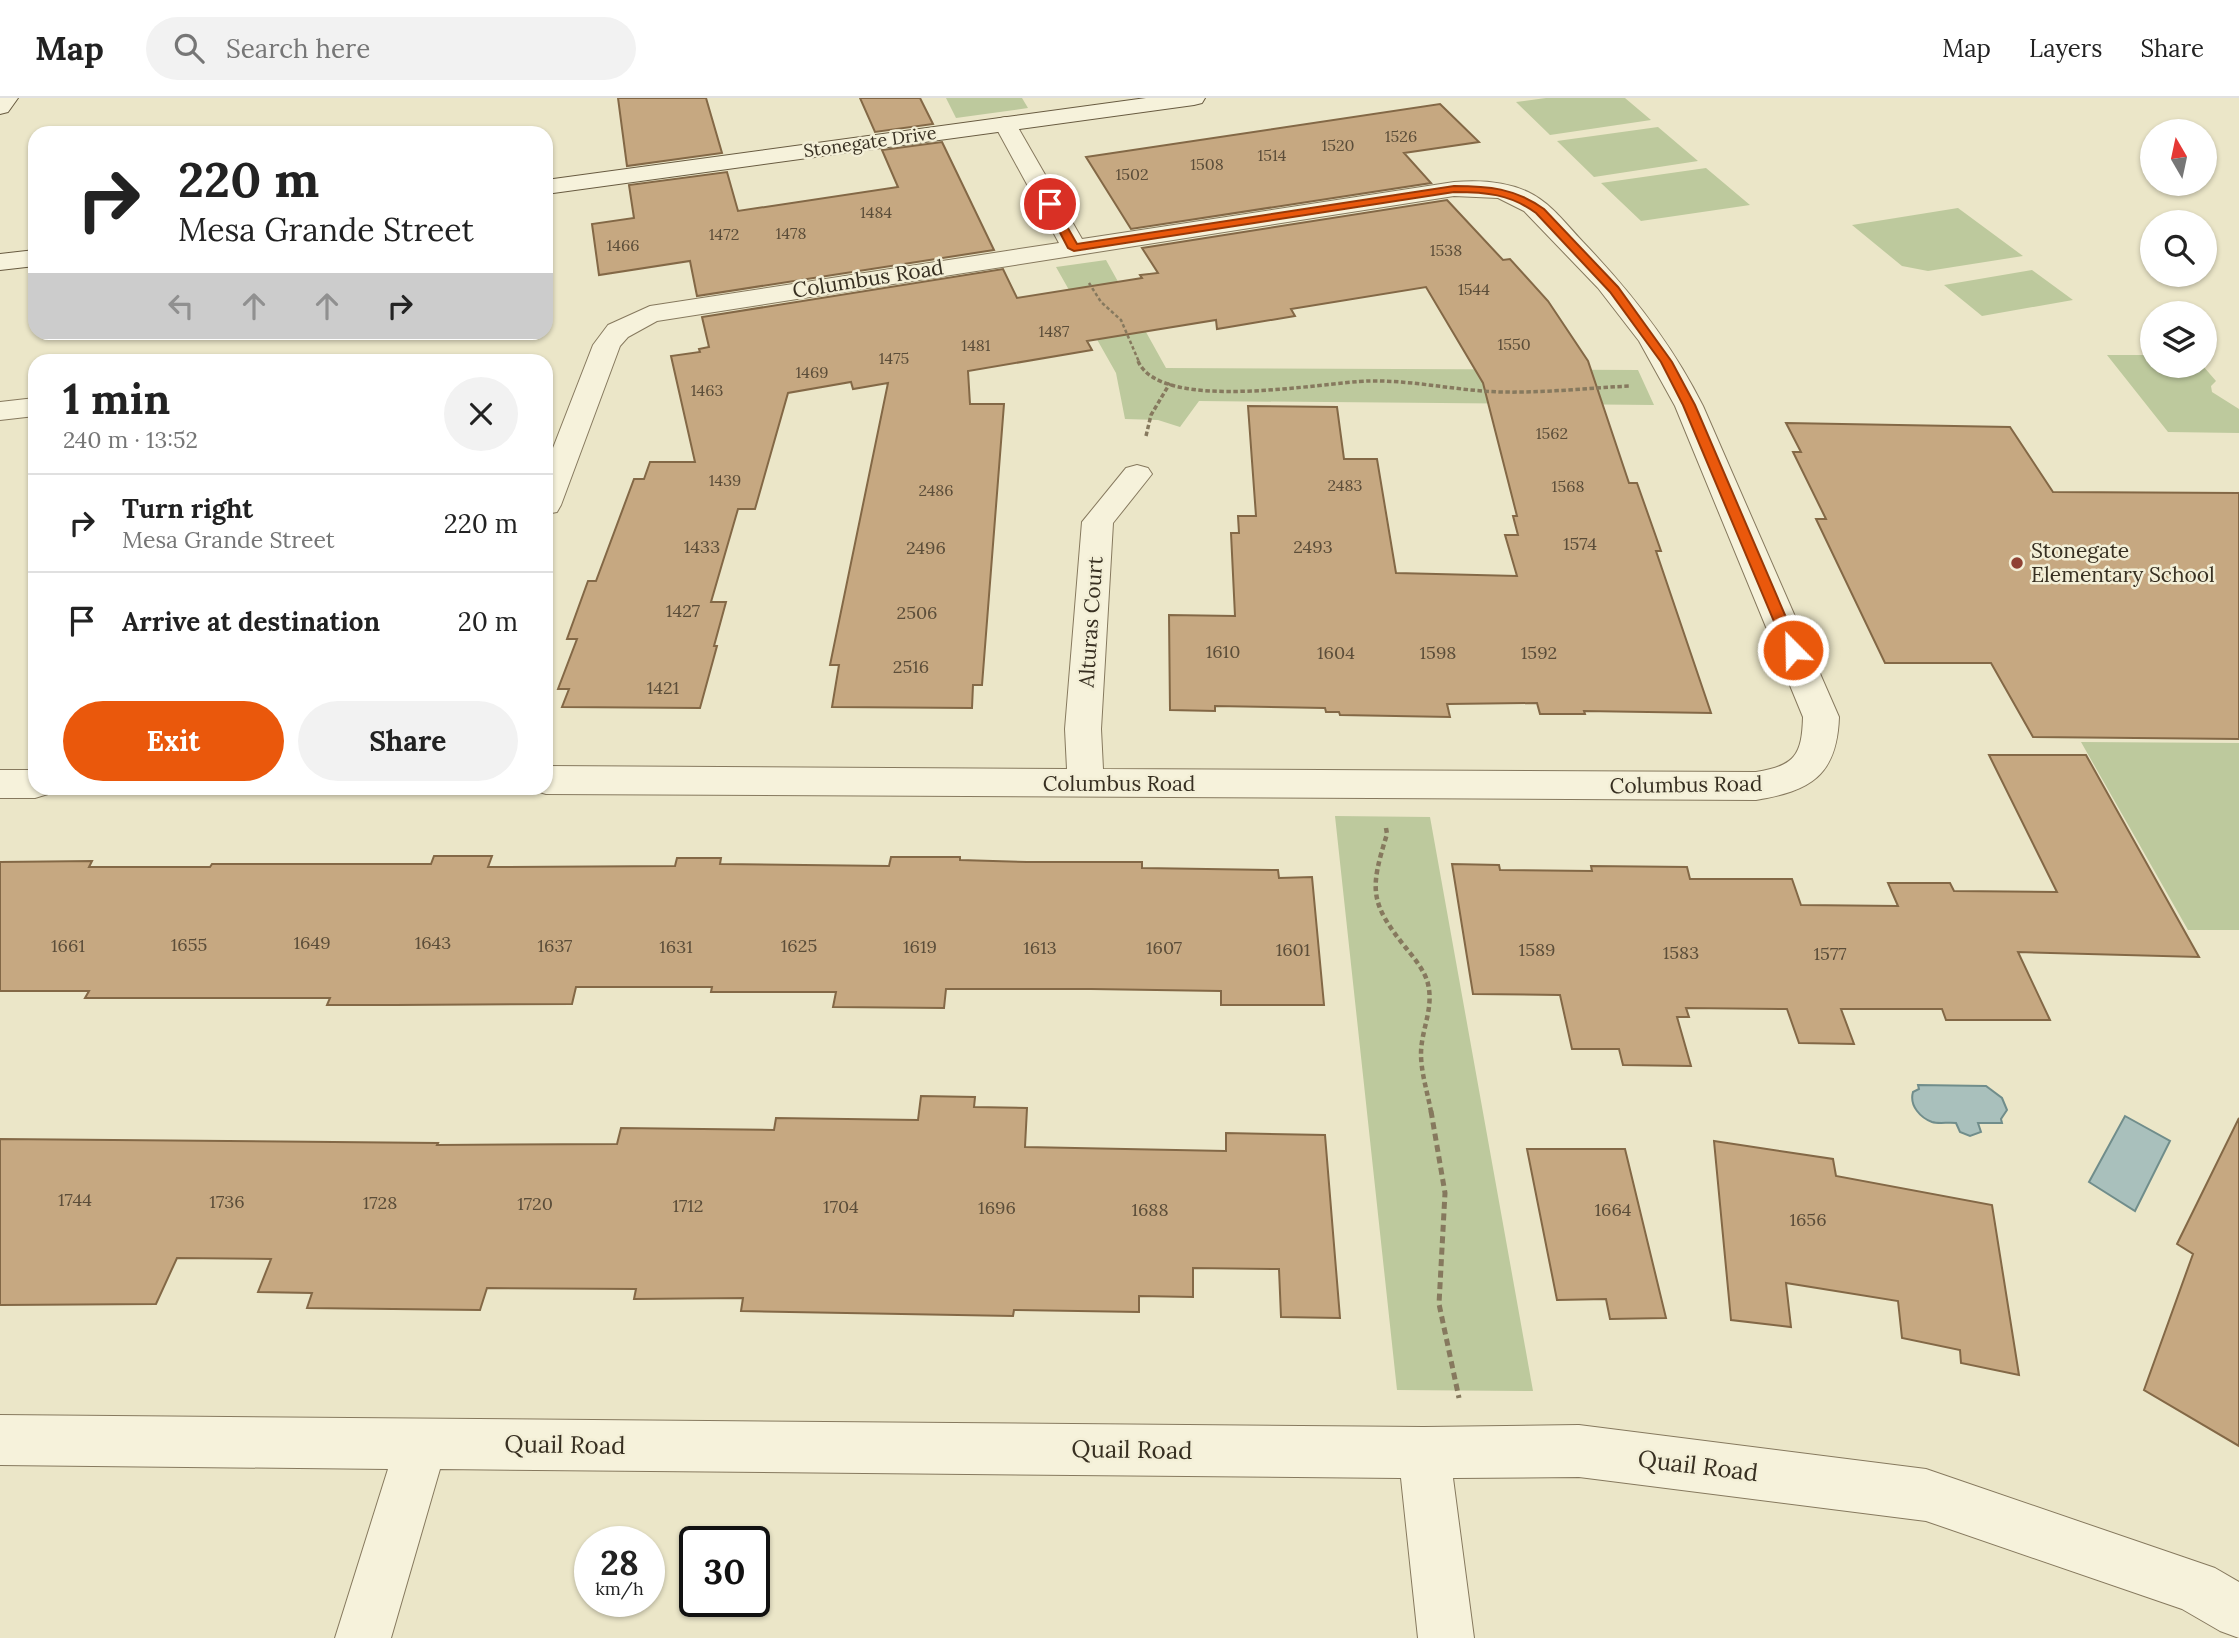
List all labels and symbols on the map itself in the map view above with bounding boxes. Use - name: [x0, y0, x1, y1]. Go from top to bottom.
- north arrow: [2140, 119, 2217, 196]
- street label: Stonegate Drive: [802, 121, 938, 162]
- house number: 1526: [1385, 126, 1417, 146]
- house number: 1520: [1321, 135, 1355, 155]
- house number: 1514: [1257, 145, 1287, 165]
- house number: 1508: [1190, 154, 1224, 174]
- house number: 1502: [1116, 164, 1148, 184]
- pin: [1020, 174, 1080, 234]
- house number: 1484: [860, 202, 892, 222]
- house number: 1478: [776, 223, 806, 243]
- house number: 1472: [709, 224, 739, 244]
- house number: 1466: [607, 235, 640, 255]
- house number: 1538: [1430, 240, 1462, 260]
- street label: Columbus Road: [790, 253, 945, 304]
- house number: 1544: [1458, 279, 1490, 299]
- house number: 1487: [1039, 321, 1070, 341]
- house number: 1550: [1497, 334, 1531, 354]
- house number: 1481: [961, 335, 991, 355]
- house number: 1475: [879, 348, 909, 368]
- house number: 1469: [796, 362, 829, 382]
- house number: 1463: [691, 380, 723, 400]
- house number: 1562: [1536, 423, 1568, 443]
- house number: 1439: [709, 470, 741, 490]
- house number: 2483: [1328, 475, 1362, 495]
- house number: 1568: [1552, 476, 1584, 496]
- house number: 2486: [918, 480, 954, 500]
- house number: 1574: [1563, 532, 1597, 555]
- house number: 1433: [684, 535, 720, 558]
- house number: 2493: [1293, 535, 1333, 558]
- house number: 2496: [906, 536, 946, 559]
- place label: Stonegate Elementary School: [2031, 537, 2215, 588]
- street label: Alturas Court: [1072, 555, 1109, 689]
- marker: Stonegate Elementary School: [2009, 555, 2025, 571]
- house number: 1427: [666, 599, 700, 622]
- house number: 2506: [896, 601, 938, 624]
- position arrow: [1756, 613, 1830, 687]
- house number: 1610: [1206, 640, 1240, 663]
- house number: 1604: [1317, 641, 1355, 664]
- house number: 1598: [1420, 641, 1456, 664]
- house number: 1592: [1521, 641, 1557, 664]
- house number: 2516: [893, 655, 929, 678]
- house number: 1421: [647, 676, 679, 699]
- street label: Columbus Road: [1043, 770, 1195, 797]
- street label: Columbus Road: [1609, 770, 1763, 799]
- house number: 1649: [293, 931, 331, 954]
- house number: 1643: [415, 931, 451, 954]
- house number: 1655: [171, 933, 207, 956]
- house number: 1661: [51, 934, 85, 957]
- house number: 1637: [538, 934, 572, 957]
- house number: 1625: [781, 934, 817, 957]
- house number: 1631: [659, 935, 693, 958]
- house number: 1619: [903, 935, 937, 958]
- house number: 1613: [1023, 936, 1057, 959]
- house number: 1607: [1146, 936, 1182, 959]
- house number: 1601: [1276, 938, 1310, 961]
- house number: 1589: [1519, 938, 1555, 961]
- house number: 1583: [1663, 941, 1699, 964]
- house number: 1577: [1814, 942, 1846, 965]
- house number: 1744: [58, 1188, 92, 1211]
- house number: 1736: [209, 1190, 245, 1213]
- house number: 1728: [363, 1191, 397, 1214]
- house number: 1720: [517, 1192, 553, 1215]
- house number: 1712: [672, 1194, 704, 1217]
- house number: 1704: [823, 1195, 859, 1218]
- house number: 1696: [978, 1196, 1016, 1219]
- house number: 1688: [1131, 1198, 1169, 1221]
- house number: 1664: [1594, 1198, 1632, 1221]
- house number: 1656: [1789, 1208, 1827, 1231]
- street label: Quail Road: [504, 1428, 626, 1461]
- street label: Quail Road: [1071, 1433, 1193, 1466]
- street label: Quail Road: [1636, 1443, 1760, 1488]
- speed limit sign: 30: [679, 1526, 770, 1617]

